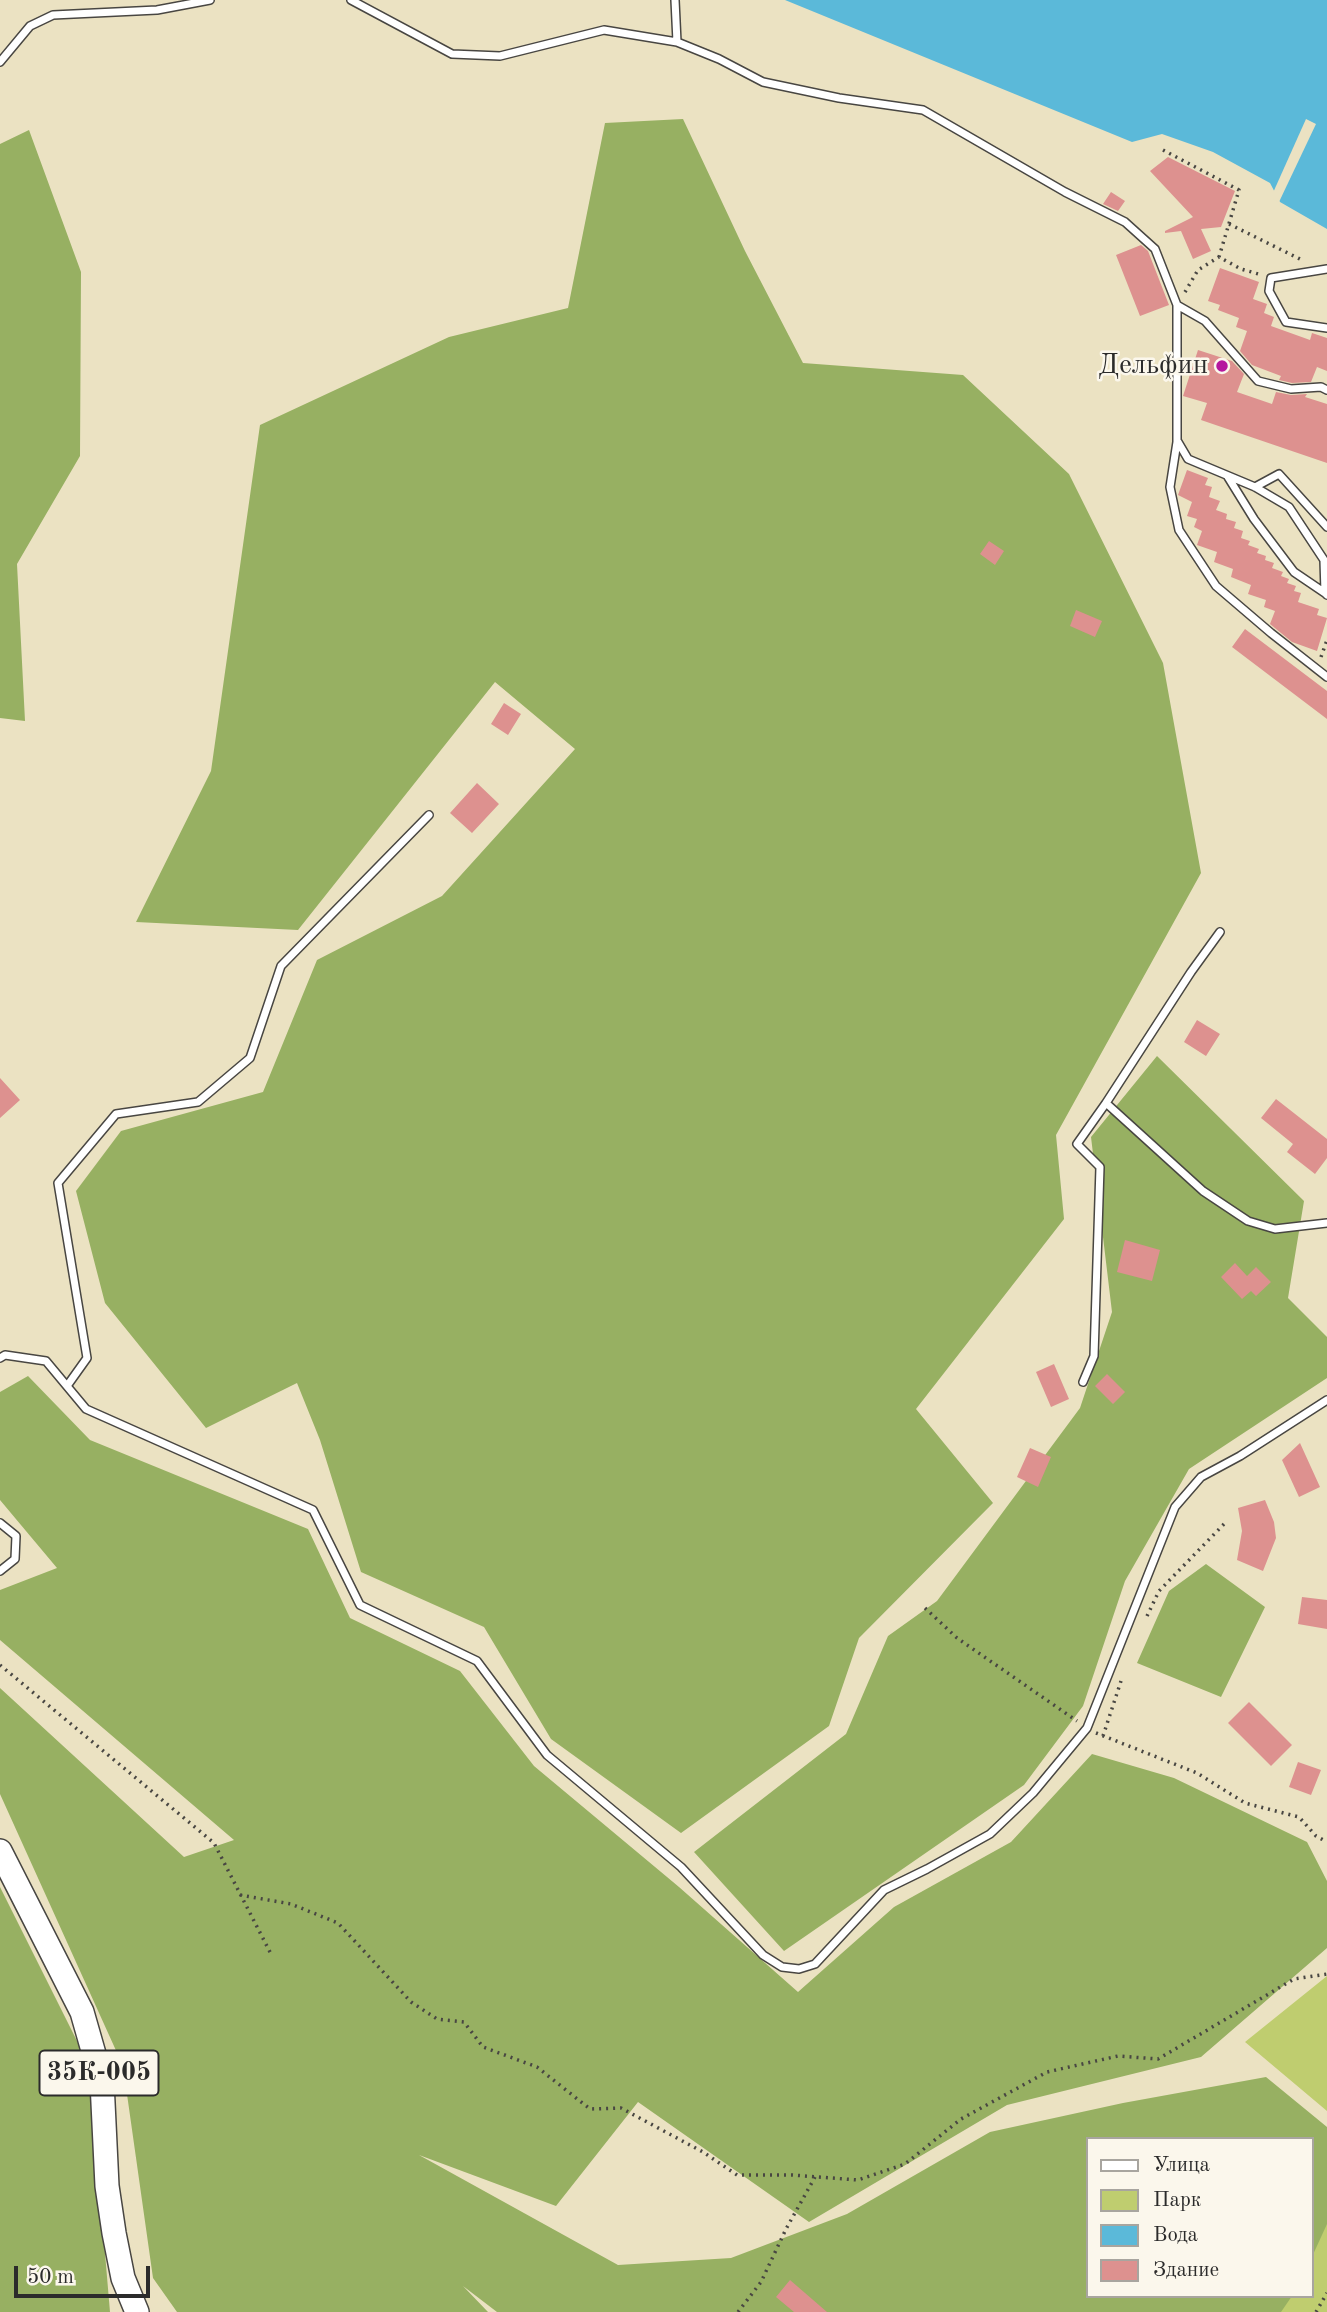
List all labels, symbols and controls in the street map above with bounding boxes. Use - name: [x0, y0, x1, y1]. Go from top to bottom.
- place label: Дельфин: [1098, 349, 1208, 383]
- marker: Дельфин: [1214, 358, 1230, 374]
- road number: 35К-005: [40, 2050, 158, 2096]
- legend: [1086, 2137, 1313, 2298]
- text: Улица: [1153, 2155, 1210, 2176]
- text: Парк: [1153, 2190, 1201, 2211]
- text: Вода: [1153, 2225, 1198, 2246]
- scale bar: [18, 2252, 154, 2296]
- text: Здание: [1153, 2260, 1219, 2281]
- text: 50 m: [27, 2267, 74, 2288]

